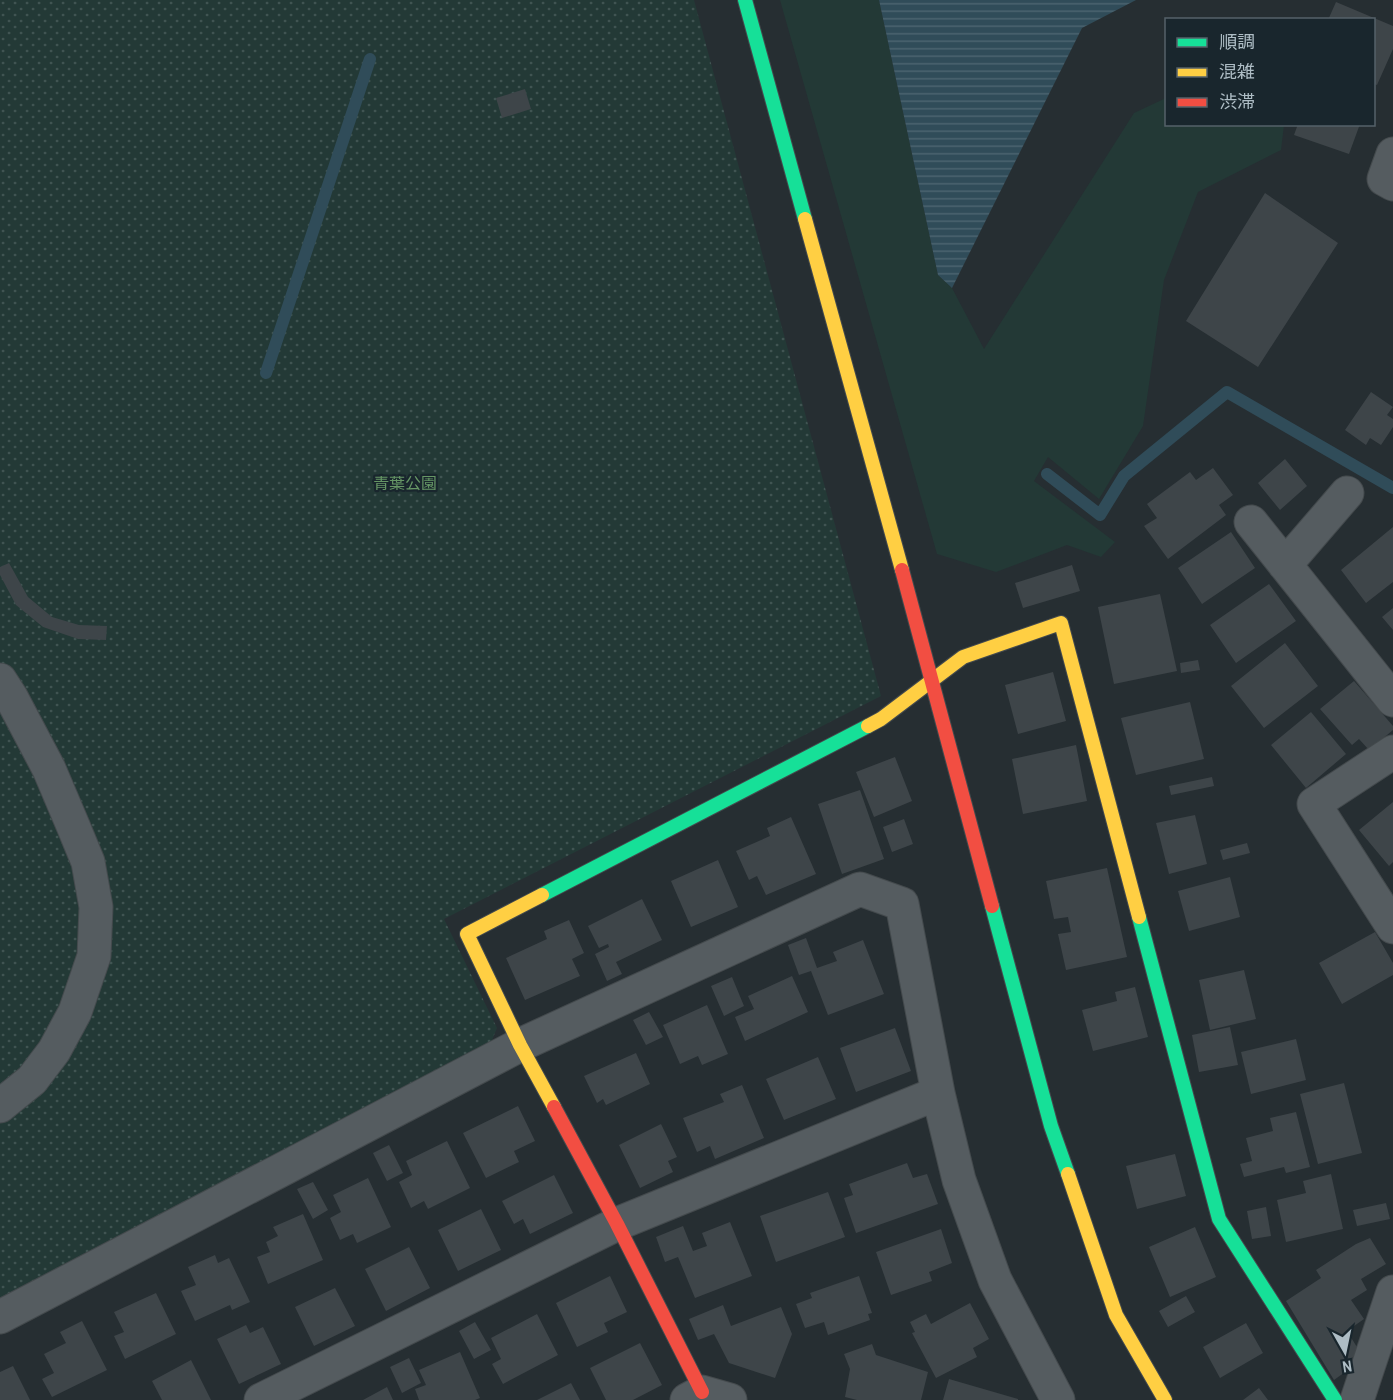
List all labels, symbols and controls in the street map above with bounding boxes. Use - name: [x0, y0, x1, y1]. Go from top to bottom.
- legend: [1165, 18, 1375, 126]
- text: 順調: [1219, 29, 1255, 54]
- text: 混雑: [1219, 59, 1255, 84]
- text: 渋滞: [1219, 89, 1255, 114]
- park label: 青葉公園: [373, 472, 437, 494]
- north arrow: [1315, 1322, 1375, 1382]
- text: N: [1341, 1355, 1354, 1378]

